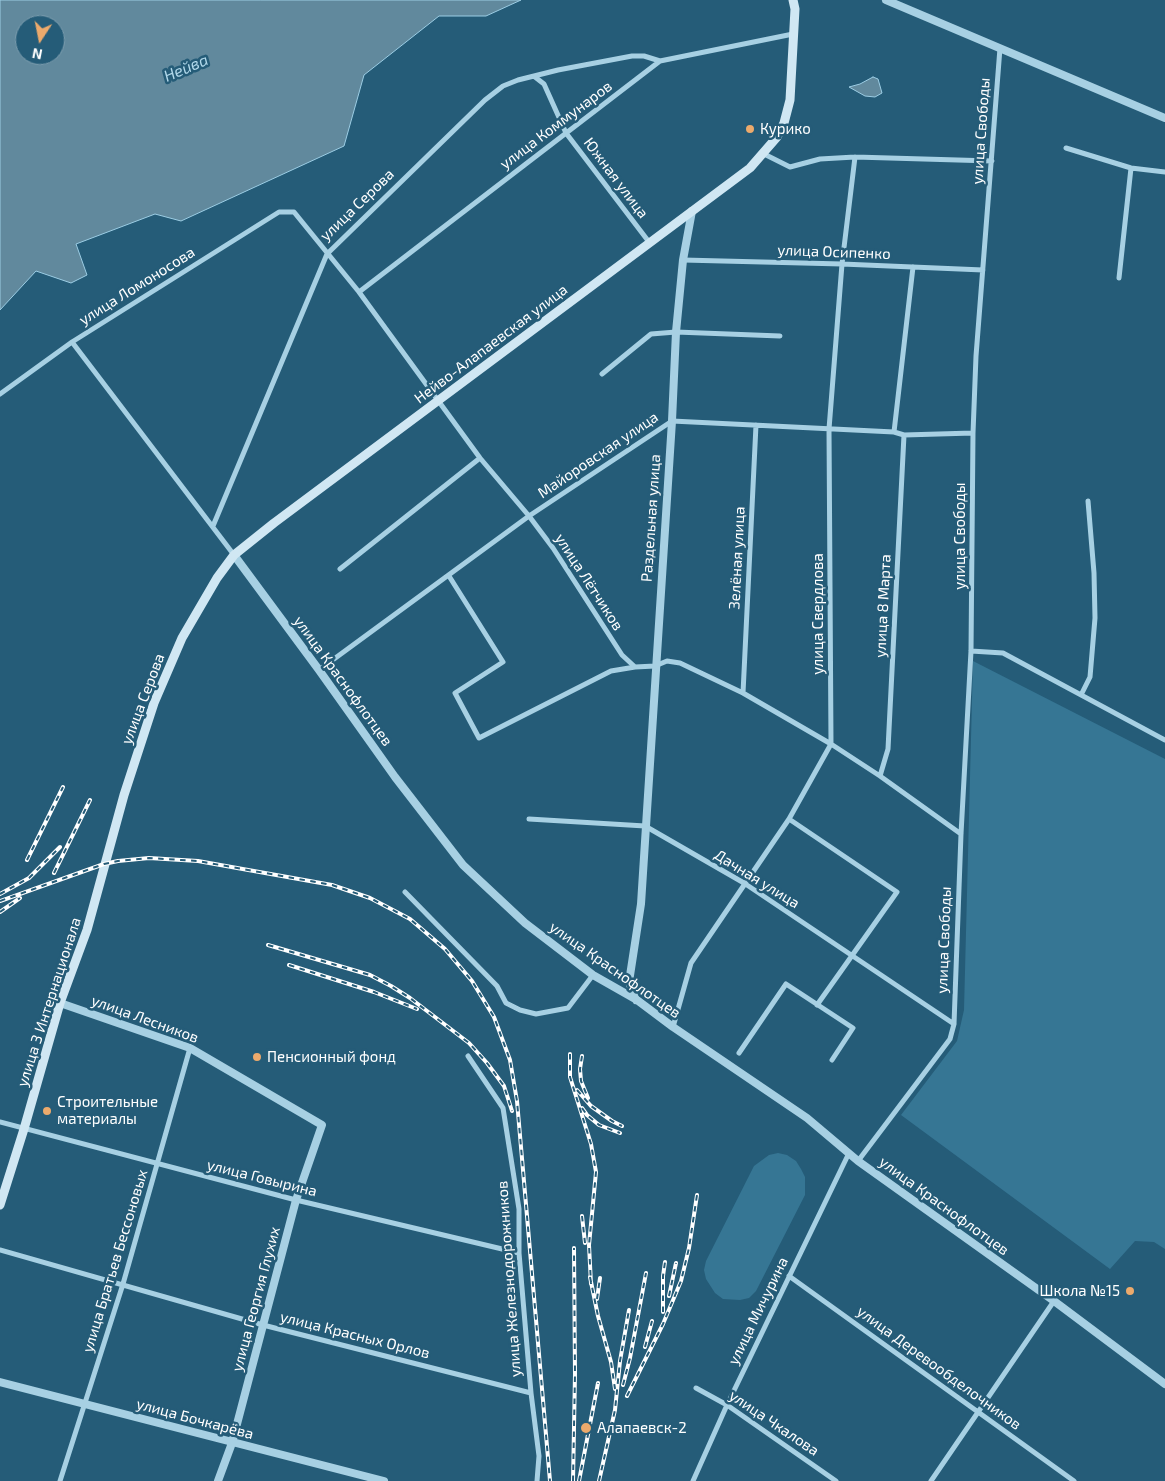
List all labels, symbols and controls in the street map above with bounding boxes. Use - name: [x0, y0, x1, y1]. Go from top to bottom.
- north arrow: [15, 15, 65, 65]
- text: N: [31, 45, 44, 64]
- water label: Нейва: [161, 50, 211, 86]
- street label: улица Коммунаров: [496, 77, 616, 173]
- street label: улица Свободы: [968, 77, 994, 185]
- place label: Курико: [760, 120, 811, 138]
- marker: Курико: [744, 123, 756, 135]
- street label: Южная улица: [580, 134, 652, 222]
- street label: улица Серова: [316, 165, 398, 245]
- street label: улица Осипенко: [777, 241, 891, 263]
- street label: улица Ломоносова: [76, 243, 198, 329]
- street label: Нейво-Алапаевская улица: [411, 281, 571, 407]
- street label: Майоровская улица: [534, 408, 662, 502]
- street label: Раздельная улица: [638, 454, 664, 582]
- street label: улица Свободы: [951, 482, 969, 590]
- street label: Зелёная улица: [725, 506, 749, 610]
- street label: улица Лётчиков: [551, 530, 627, 634]
- street label: улица Свердлова: [809, 553, 827, 675]
- street label: улица 8 Марта: [871, 554, 895, 658]
- street label: улица Краснофлотцев: [290, 613, 396, 749]
- street label: улица Серова: [117, 651, 169, 747]
- street label: Дачная улица: [711, 846, 803, 912]
- street label: улица Свободы: [933, 886, 955, 994]
- street label: улица 3 Интернационала: [13, 915, 85, 1089]
- street label: улица Краснофлотцев: [546, 918, 684, 1022]
- street label: улица Лесников: [89, 991, 201, 1047]
- place label: Пенсионный фонд: [267, 1048, 396, 1066]
- marker: Пенсионный фонд: [251, 1051, 263, 1063]
- place label: Строительные материалы: [57, 1093, 158, 1128]
- marker: Строительные материалы: [41, 1105, 53, 1117]
- street label: улица Краснофлотцев: [876, 1153, 1012, 1259]
- street label: улица Говырина: [205, 1156, 319, 1200]
- street label: улица Братьев Бессоновых: [79, 1167, 151, 1355]
- street label: улица Железнодорожников: [493, 1180, 525, 1378]
- street label: улица Георгия Глухих: [228, 1225, 284, 1373]
- street label: улица Мичурина: [724, 1254, 792, 1368]
- place label: Школа №15: [1040, 1282, 1120, 1300]
- marker: Школа №15: [1124, 1285, 1136, 1297]
- street label: улица Деревообделочников: [853, 1302, 1025, 1434]
- street label: улица Красных Орлов: [278, 1308, 432, 1362]
- street label: улица Чкалова: [726, 1386, 822, 1460]
- street label: улица Бочкарёва: [134, 1395, 256, 1443]
- place label: Алапаевск-2: [597, 1419, 687, 1437]
- marker: Алапаевск-2: [579, 1421, 593, 1435]

